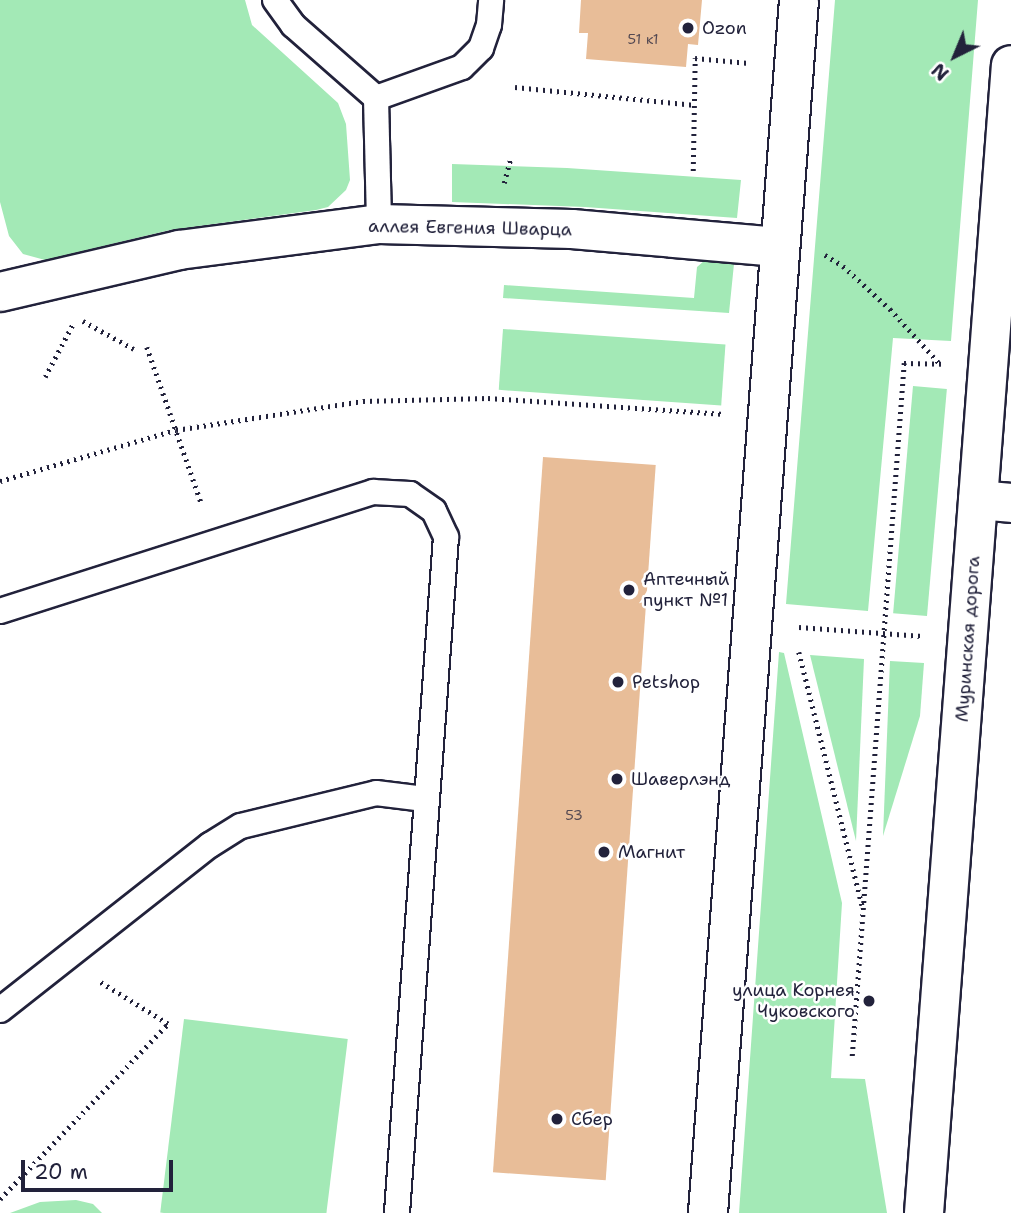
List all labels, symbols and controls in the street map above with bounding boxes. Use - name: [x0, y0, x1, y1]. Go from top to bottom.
- place label: Ozon: [702, 17, 747, 39]
- marker: Ozon: [680, 20, 696, 36]
- north arrow: [920, 21, 990, 91]
- house number: 51 к1: [627, 31, 659, 47]
- text: N: [926, 57, 954, 86]
- street label: аллея Евгения Шварца: [368, 215, 572, 241]
- street label: Муринская дорога: [951, 555, 985, 723]
- place label: Аптечный пункт №1: [643, 569, 730, 612]
- marker: Аптечный пункт №1: [621, 582, 637, 598]
- place label: Petshop: [632, 671, 700, 693]
- marker: Petshop: [610, 674, 626, 690]
- place label: Шаверлэнд: [631, 768, 730, 790]
- marker: Шаверлэнд: [609, 771, 625, 787]
- house number: 53: [565, 807, 583, 823]
- place label: Магнит: [618, 841, 685, 863]
- marker: Магнит: [596, 844, 612, 860]
- place label: улица Корнея Чуковского: [732, 980, 855, 1023]
- marker: улица Корнея Чуковского: [861, 993, 877, 1009]
- place label: Сбер: [571, 1108, 613, 1130]
- marker: Сбер: [549, 1111, 565, 1127]
- scale bar: [24, 1146, 177, 1190]
- text: 20 m: [34, 1158, 88, 1186]

